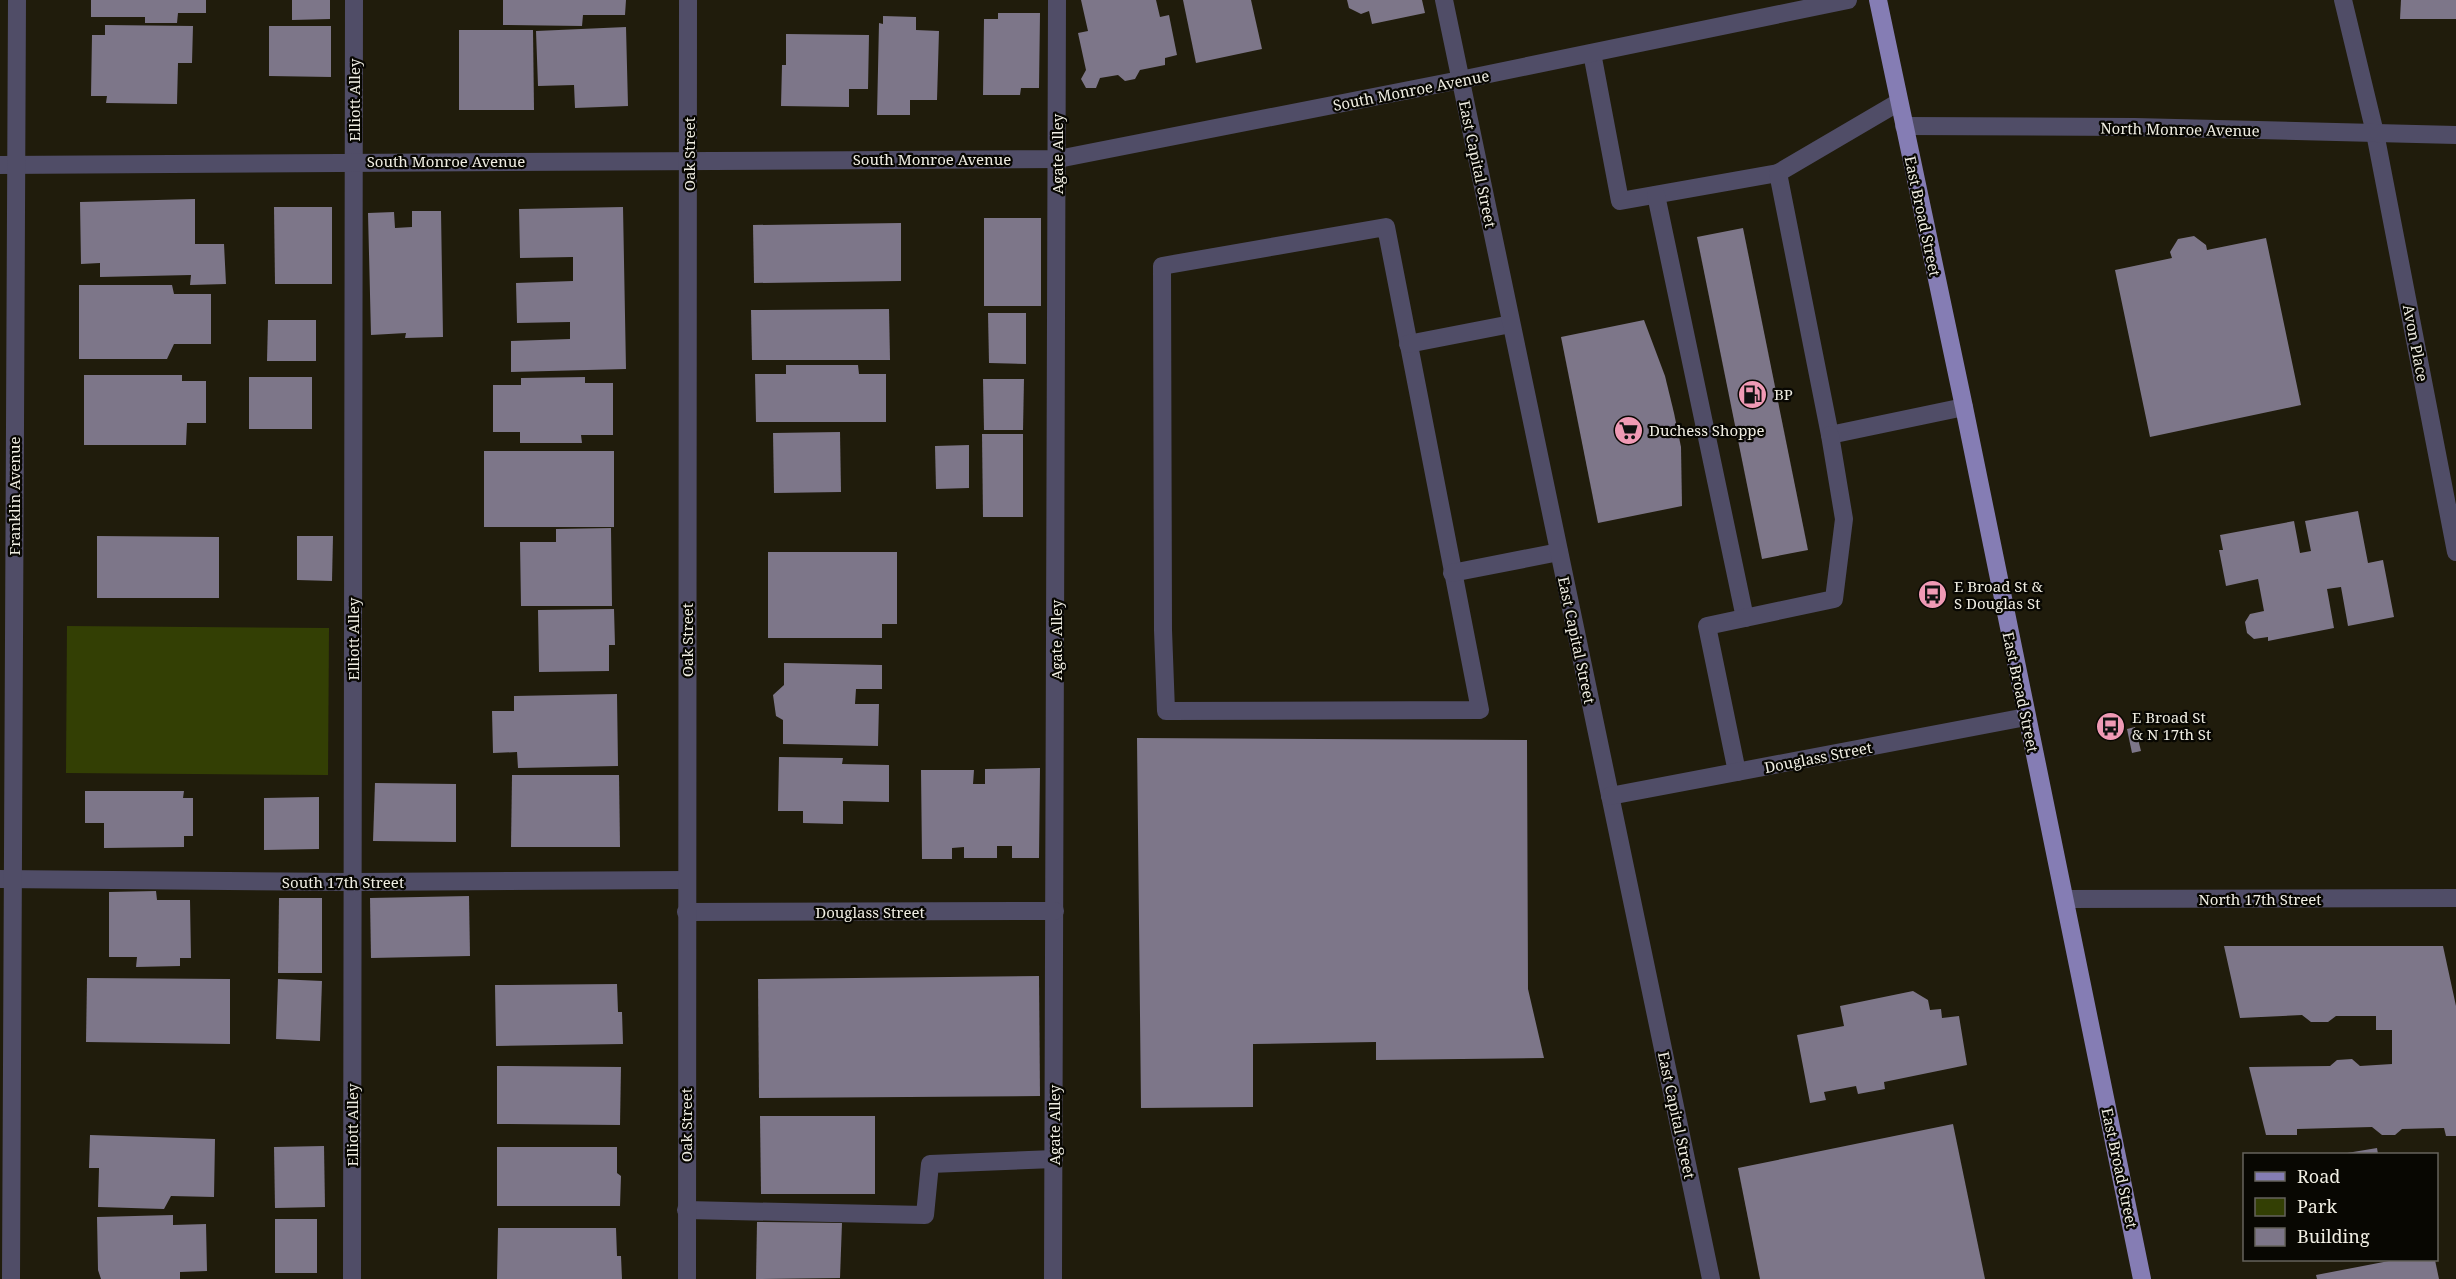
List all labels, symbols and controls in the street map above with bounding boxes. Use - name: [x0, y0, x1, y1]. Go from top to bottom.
- street label: Elliott Alley: [344, 58, 364, 141]
- street label: South Monroe Avenue: [1331, 65, 1491, 115]
- street label: East Capital Street: [1455, 99, 1501, 229]
- street label: Agate Alley: [1047, 113, 1067, 194]
- street label: Oak Street: [679, 117, 699, 191]
- street label: North Monroe Avenue: [2100, 118, 2260, 140]
- street label: South Monroe Avenue: [853, 149, 1011, 169]
- street label: South Monroe Avenue: [367, 151, 525, 171]
- street label: East Broad Street: [1900, 154, 1946, 278]
- street label: Avon Place: [2399, 303, 2433, 383]
- fuel station icon: BP: [1737, 378, 1769, 410]
- place label: BP: [1774, 384, 1793, 404]
- supermarket icon: Duchess Shoppe: [1612, 414, 1644, 446]
- place label: Duchess Shoppe: [1649, 420, 1765, 440]
- street label: Franklin Avenue: [4, 436, 24, 556]
- street label: East Capital Street: [1554, 575, 1600, 705]
- place label: E Broad St & S Douglas St: [1954, 576, 2043, 613]
- bus stop icon: E Broad St & S Douglas St: [1917, 579, 1949, 611]
- street label: Elliott Alley: [343, 597, 363, 680]
- street label: Agate Alley: [1046, 599, 1066, 680]
- street label: Oak Street: [677, 603, 697, 677]
- street label: East Broad Street: [1998, 630, 2044, 754]
- place label: E Broad St & N 17th St: [2132, 707, 2211, 744]
- bus stop icon: E Broad St & N 17th St: [2095, 710, 2127, 742]
- street label: Douglass Street: [1762, 737, 1874, 777]
- street label: South 17th Street: [282, 872, 404, 892]
- street label: North 17th Street: [2198, 889, 2322, 909]
- street label: Douglass Street: [815, 902, 925, 922]
- street label: East Capital Street: [1654, 1050, 1700, 1180]
- street label: Elliott Alley: [342, 1083, 362, 1166]
- street label: Agate Alley: [1044, 1084, 1064, 1165]
- street label: Oak Street: [676, 1088, 696, 1162]
- street label: East Broad Street: [2097, 1106, 2143, 1230]
- legend: [2243, 1153, 2438, 1261]
- text: Road: [2297, 1164, 2340, 1188]
- text: Park: [2297, 1194, 2337, 1218]
- text: Building: [2297, 1224, 2370, 1248]

